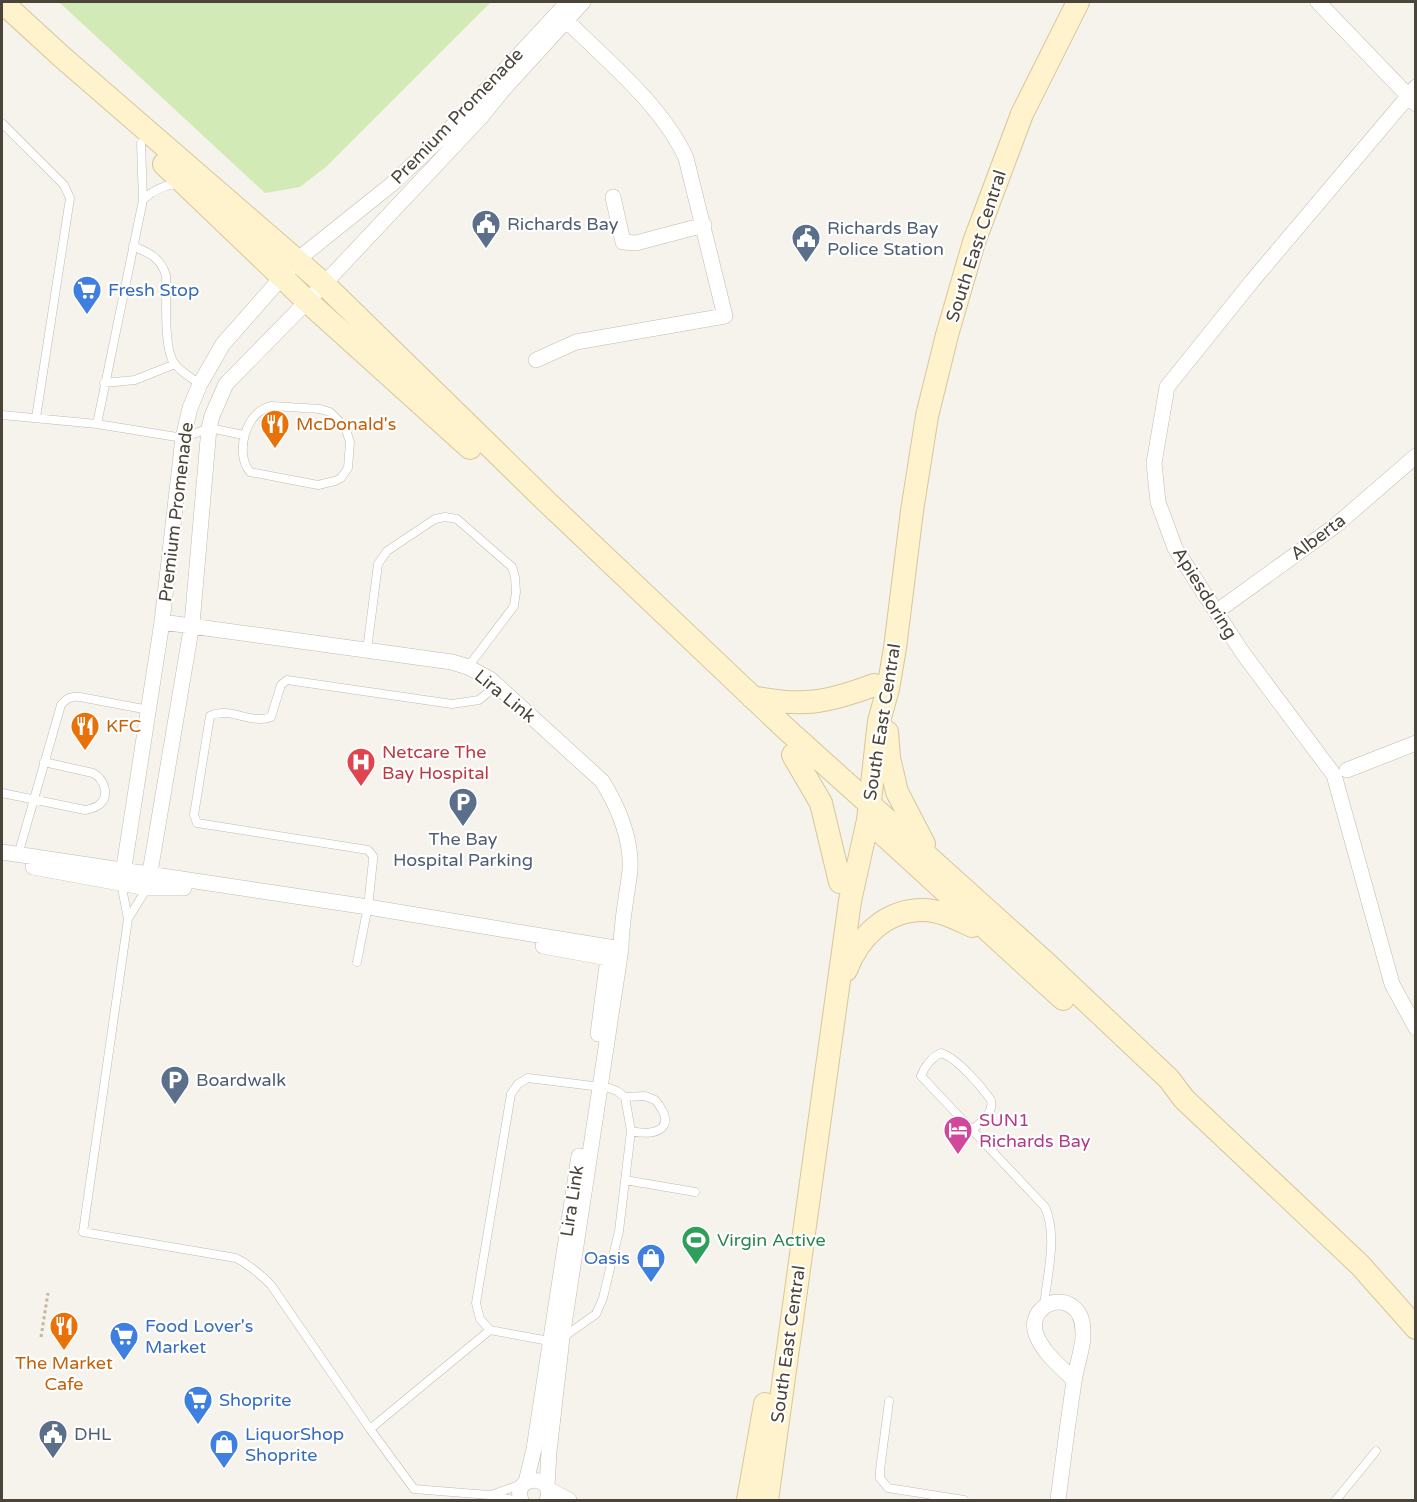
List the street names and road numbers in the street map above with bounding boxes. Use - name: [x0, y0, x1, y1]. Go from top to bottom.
- street label: Premium Promenade: [386, 43, 528, 189]
- street label: South East Central: [941, 167, 1011, 325]
- street label: Premium Promenade: [154, 421, 198, 603]
- street label: Alberta: [1286, 509, 1350, 565]
- street label: Apiesdoring: [1168, 543, 1242, 643]
- street label: South East Central: [859, 642, 905, 802]
- street label: Lira Link: [470, 665, 540, 727]
- street label: Lira Link: [555, 1163, 589, 1238]
- street label: South East Central: [766, 1264, 810, 1424]

